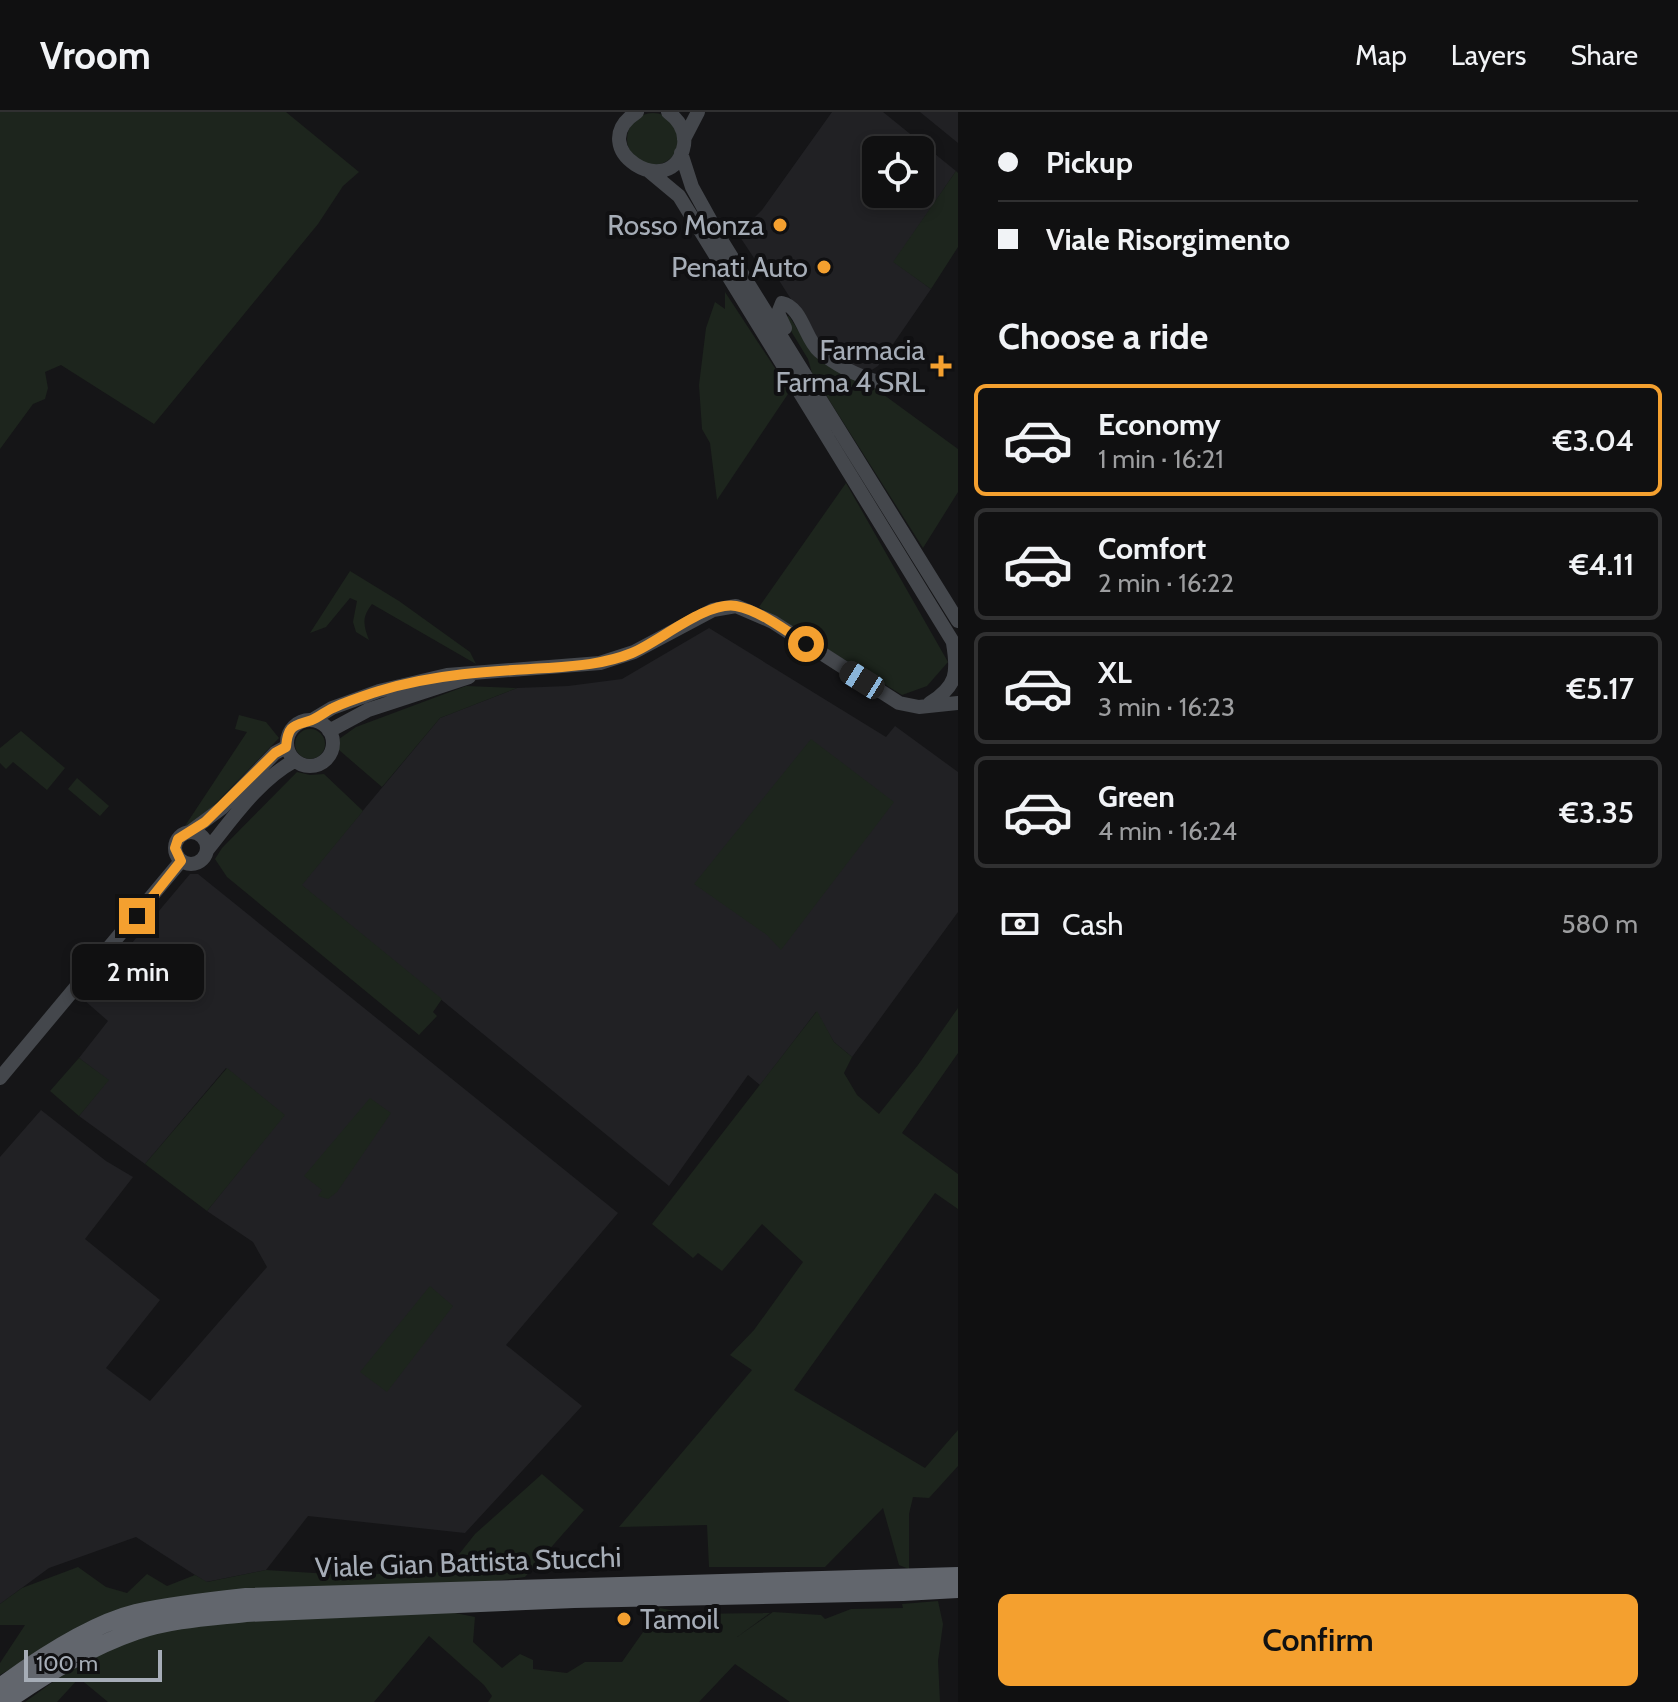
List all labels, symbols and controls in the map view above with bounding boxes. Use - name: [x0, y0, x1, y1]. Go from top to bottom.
- text: Vroom: [40, 32, 151, 79]
- text: Map: [1355, 38, 1407, 72]
- text: Layers: [1451, 38, 1526, 72]
- text: Share: [1570, 38, 1638, 72]
- map controls: [862, 136, 934, 208]
- button: locate: [862, 136, 934, 208]
- text: Pickup: [1046, 144, 1133, 181]
- place label: Rosso Monza: [607, 208, 765, 242]
- marker: Rosso Monza: [771, 216, 789, 234]
- text: Viale Risorgimento: [1046, 221, 1290, 258]
- place label: Penati Auto: [671, 250, 808, 284]
- marker: Penati Auto: [815, 258, 833, 276]
- text: Choose a ride: [998, 314, 1208, 358]
- place label: Farmacia Farma 4 SRL: [776, 333, 926, 399]
- marker: Farmacia Farma 4 SRL: [932, 357, 950, 375]
- icon: car: [1002, 404, 1074, 476]
- text: Economy: [1098, 406, 1221, 443]
- text: €3.04: [1553, 422, 1634, 459]
- text: 1 min · 16:21: [1098, 443, 1224, 475]
- icon: car: [1002, 528, 1074, 600]
- text: Comfort: [1098, 530, 1206, 567]
- text: €4.11: [1569, 546, 1634, 583]
- text: 2 min · 16:22: [1098, 567, 1234, 599]
- route start: [788, 626, 824, 662]
- icon: car: [1002, 652, 1074, 724]
- text: XL: [1098, 654, 1132, 691]
- car: [835, 657, 889, 703]
- text: €5.17: [1567, 670, 1634, 707]
- text: 3 min · 16:23: [1098, 691, 1235, 723]
- icon: car: [1002, 776, 1074, 848]
- text: Green: [1098, 778, 1175, 815]
- text: €3.35: [1560, 794, 1634, 831]
- text: 4 min · 16:24: [1098, 815, 1237, 847]
- route end: [119, 898, 155, 934]
- icon: cash: [998, 902, 1042, 946]
- text: Cash: [1062, 906, 1124, 943]
- text: 580 m: [1561, 908, 1638, 940]
- callout: 2 min: [71, 944, 203, 1000]
- text: 2 min: [107, 956, 169, 988]
- street label: Viale Gian Battista Stucchi: [314, 1540, 622, 1584]
- button: Confirm: [998, 1594, 1638, 1686]
- place label: Tamoil: [640, 1602, 720, 1636]
- marker: Tamoil: [615, 1610, 633, 1628]
- scale bar: [24, 1646, 162, 1682]
- text: 100 m: [36, 1650, 98, 1677]

